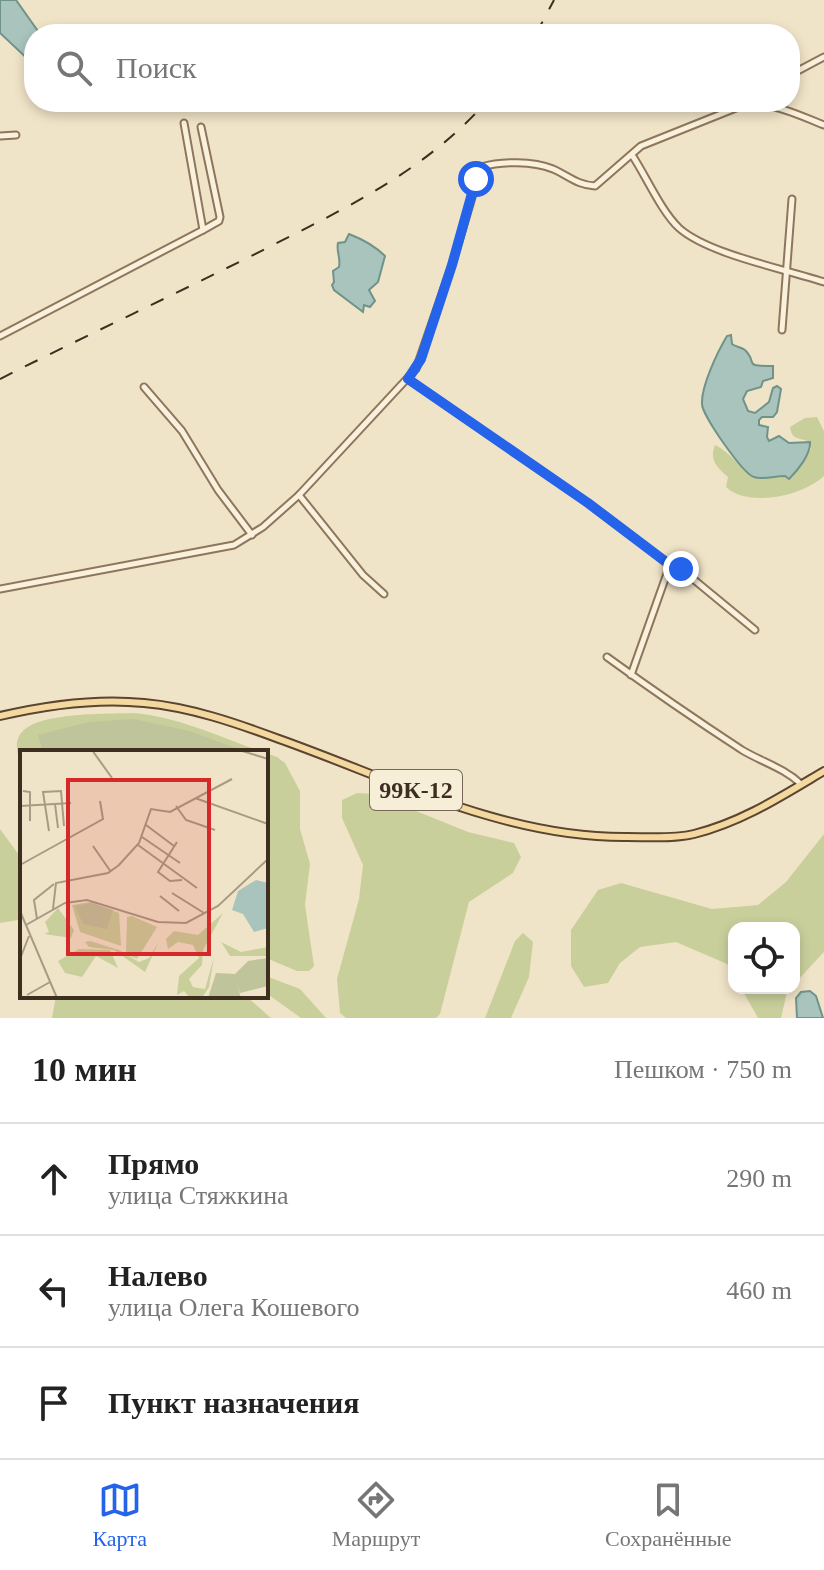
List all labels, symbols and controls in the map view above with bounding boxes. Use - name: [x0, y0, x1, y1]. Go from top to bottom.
- search box: [24, 24, 800, 112]
- icon: search: [52, 46, 96, 90]
- text: Поиск: [116, 51, 197, 84]
- route start: [458, 161, 494, 197]
- route end: [663, 551, 699, 587]
- inset map: [20, 750, 268, 998]
- road number: 99К-12: [370, 770, 462, 810]
- map controls: [728, 922, 800, 994]
- button: locate: [728, 922, 800, 994]
- text: 10 мин: [32, 1051, 137, 1088]
- text: Пешком · 750 m: [614, 1055, 792, 1084]
- text: Прямо: [108, 1147, 199, 1180]
- icon: ahead: [32, 1157, 76, 1201]
- text: 290 m: [726, 1164, 792, 1193]
- text: улица Стяжкина: [108, 1181, 289, 1210]
- text: Налево: [108, 1259, 208, 1292]
- icon: left: [32, 1269, 76, 1313]
- text: 460 m: [726, 1276, 792, 1305]
- text: улица Олега Кошевого: [108, 1293, 359, 1322]
- icon: arrive: [32, 1381, 76, 1425]
- text: Пункт назначения: [108, 1386, 360, 1419]
- tab: Карта: [92, 1478, 147, 1552]
- tab: Маршрут: [332, 1478, 420, 1552]
- tab: Сохранённые: [605, 1478, 732, 1552]

